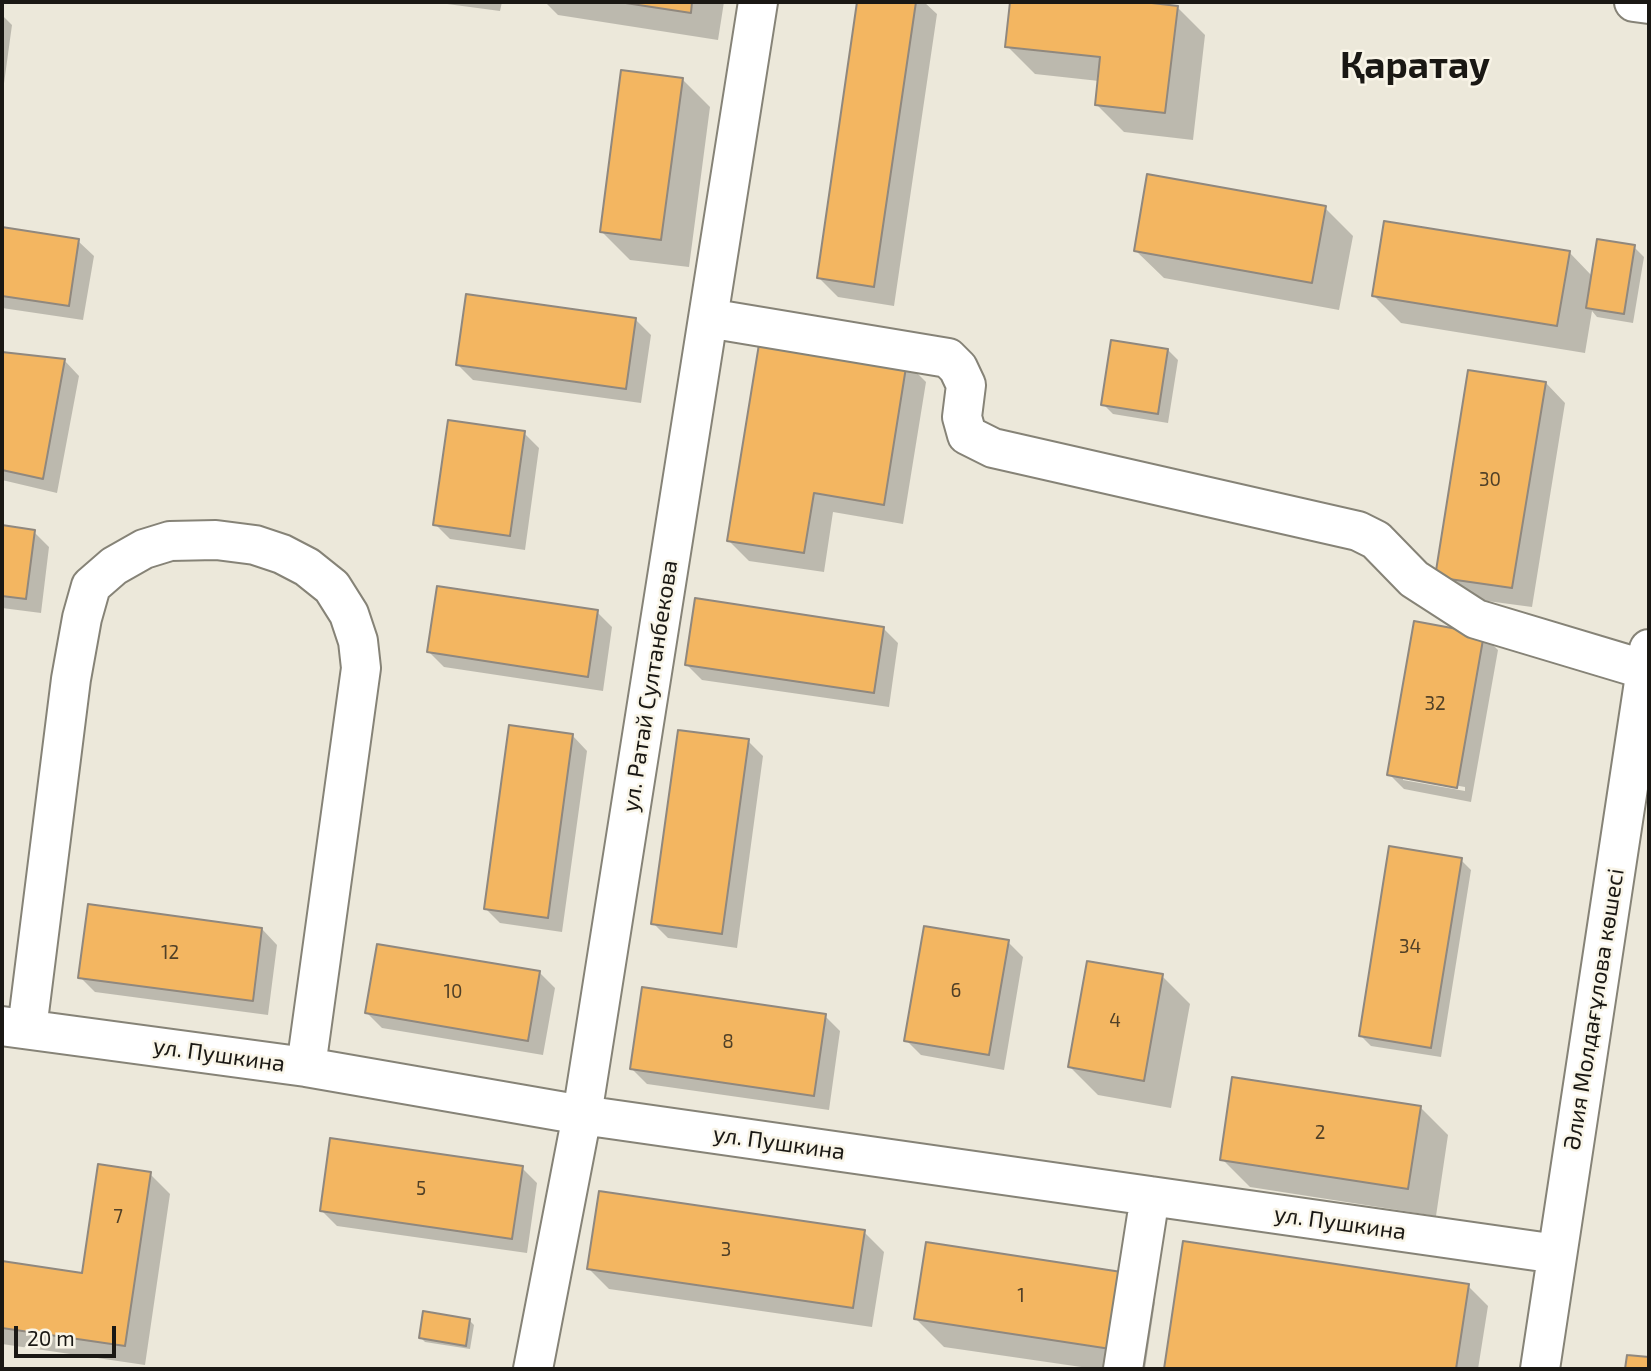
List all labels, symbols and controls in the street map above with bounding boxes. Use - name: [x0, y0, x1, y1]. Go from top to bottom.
- district label: Қаратау: [1340, 44, 1490, 88]
- house number: 30: [1479, 469, 1501, 491]
- street label: ул. Ратай Султанбекова: [616, 558, 684, 814]
- house number: 32: [1424, 693, 1446, 715]
- street label: Әлия Молдағұлова көшесі: [1558, 866, 1630, 1152]
- house number: 34: [1399, 936, 1421, 958]
- house number: 12: [161, 942, 179, 964]
- house number: 6: [951, 980, 961, 1002]
- house number: 10: [443, 981, 463, 1003]
- house number: 4: [1109, 1010, 1121, 1032]
- house number: 8: [722, 1031, 734, 1053]
- street label: ул. Пушкина: [151, 1032, 287, 1078]
- street label: ул. Пушкина: [711, 1120, 847, 1166]
- house number: 2: [1315, 1122, 1325, 1144]
- house number: 5: [416, 1178, 426, 1200]
- street label: ул. Пушкина: [1272, 1200, 1408, 1246]
- house number: 7: [113, 1206, 123, 1228]
- house number: 3: [721, 1239, 731, 1261]
- house number: 1: [1017, 1285, 1025, 1307]
- scale bar: [18, 1312, 119, 1356]
- text: 20 m: [27, 1325, 75, 1350]

